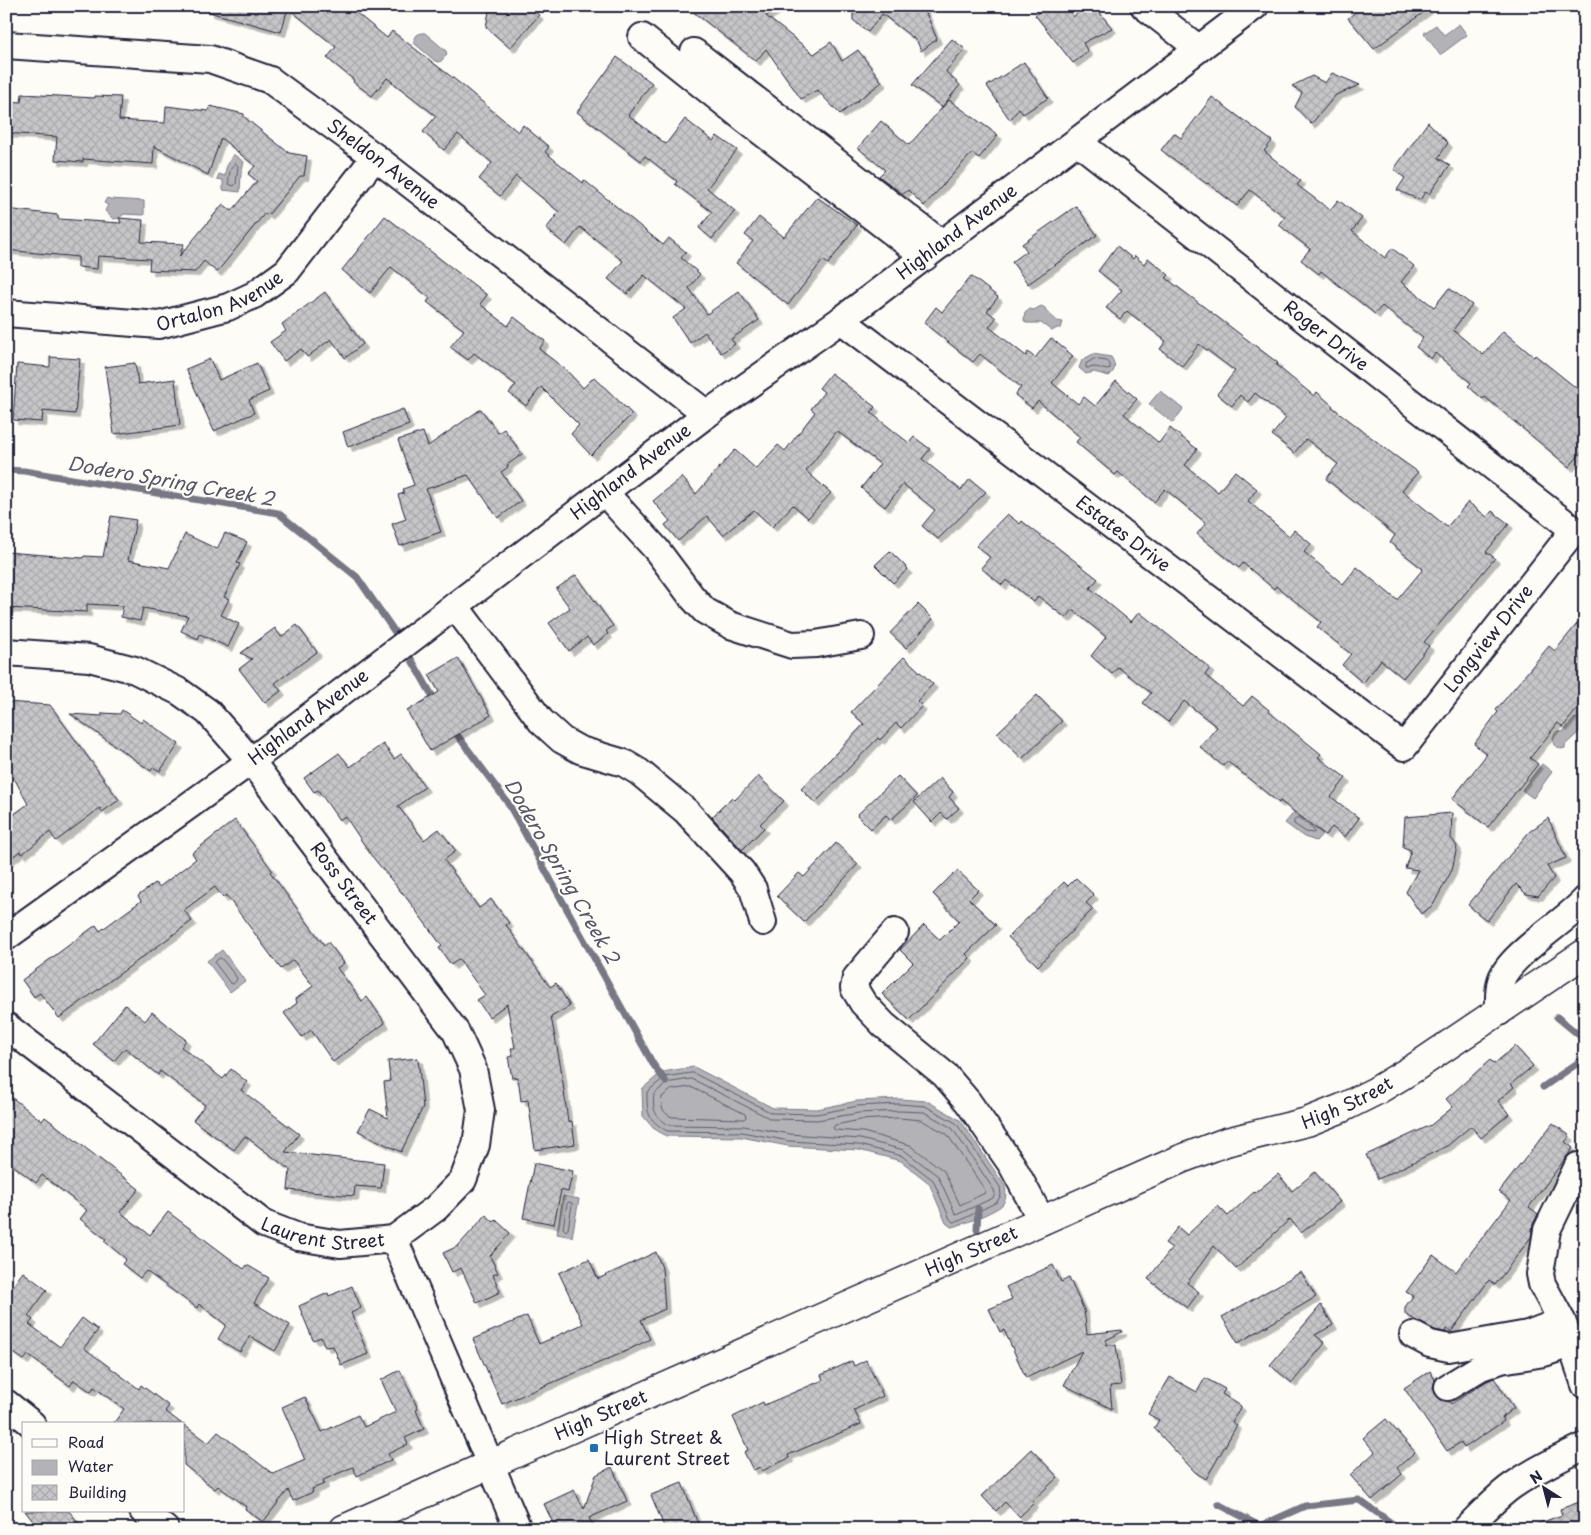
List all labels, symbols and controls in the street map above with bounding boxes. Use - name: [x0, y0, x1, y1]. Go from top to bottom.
- street label: Sheldon Avenue: [322, 111, 446, 215]
- street label: Highland Avenue: [890, 176, 1022, 285]
- street label: Ortalon Avenue: [153, 263, 288, 337]
- street label: Roger Drive: [1279, 293, 1375, 377]
- street label: Highland Avenue: [564, 416, 696, 525]
- water label: Dodero Spring Creek 2: [66, 448, 278, 512]
- street label: Estates Drive: [1071, 488, 1177, 578]
- street label: Longview Drive: [1437, 578, 1539, 698]
- street label: Highland Avenue: [242, 661, 374, 771]
- water label: Dodero Spring Creek 2: [498, 773, 628, 969]
- street label: Ross Street: [305, 836, 385, 930]
- street label: High Street: [1297, 1069, 1398, 1135]
- street label: Laurent Street: [258, 1209, 386, 1256]
- street label: High Street: [920, 1218, 1021, 1283]
- street label: High Street: [550, 1382, 651, 1446]
- legend: [22, 1422, 185, 1512]
- place label: High Street & Laurent Street: [604, 1423, 730, 1471]
- text: Road: [68, 1430, 104, 1453]
- marker: High Street & Laurent Street: [588, 1442, 600, 1454]
- text: Water: [68, 1454, 113, 1477]
- north arrow: [1518, 1462, 1568, 1512]
- text: N: [1525, 1465, 1547, 1489]
- text: Building: [68, 1480, 127, 1503]

